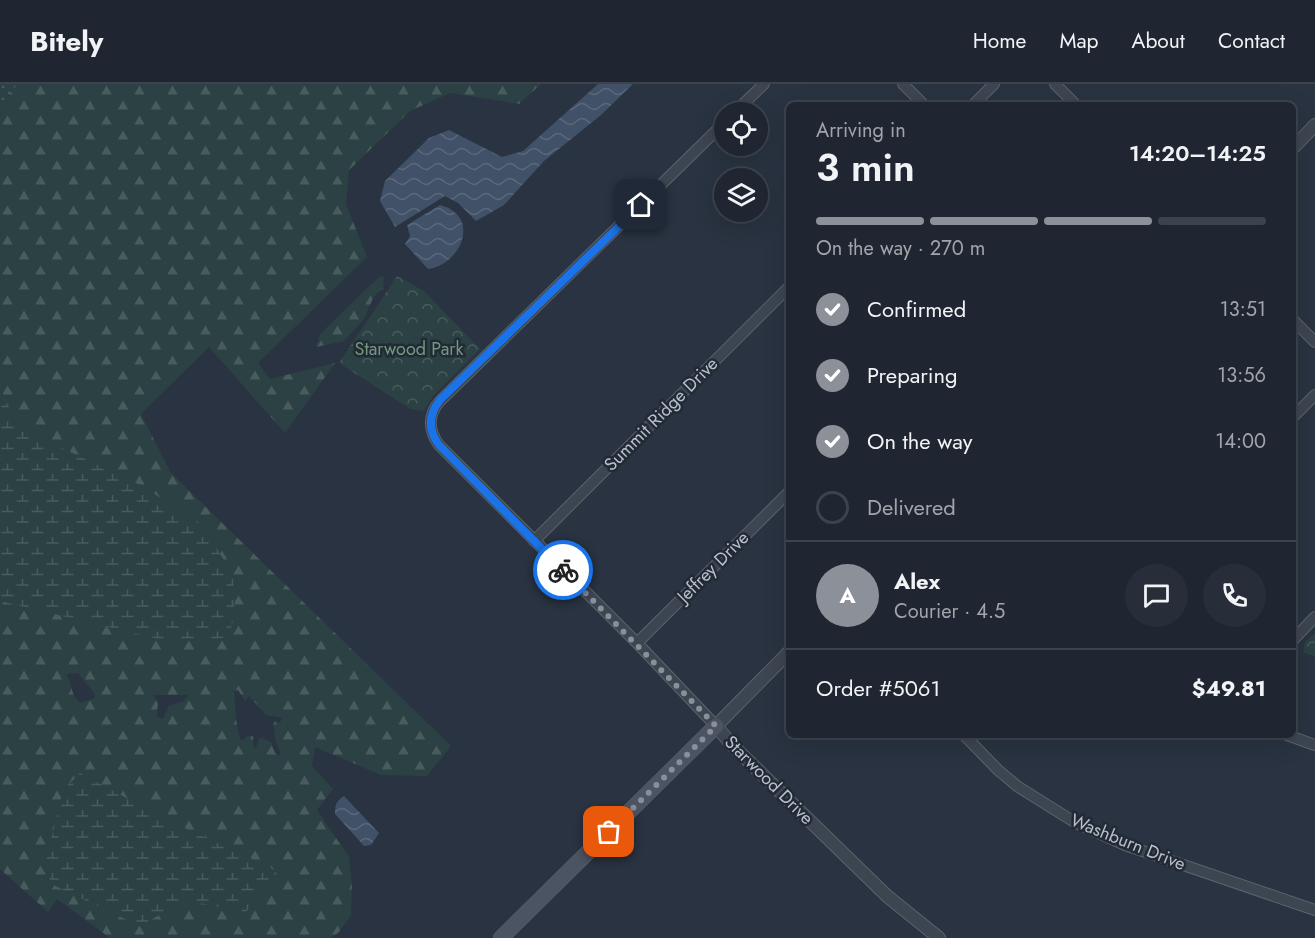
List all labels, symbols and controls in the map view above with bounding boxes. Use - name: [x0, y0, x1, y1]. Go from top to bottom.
- text: Bitely: [30, 21, 103, 62]
- text: Home: [973, 26, 1026, 56]
- text: Map: [1059, 26, 1099, 56]
- text: About: [1132, 26, 1185, 56]
- text: Contact: [1218, 26, 1285, 56]
- map controls: [714, 102, 768, 222]
- button: locate: [714, 102, 768, 156]
- text: Arriving in: [816, 116, 906, 145]
- text: 14:20–14:25: [1129, 137, 1266, 169]
- text: 3 min: [816, 139, 915, 196]
- button: layers: [714, 168, 768, 222]
- pin: [615, 179, 666, 230]
- icon: home: [624, 188, 657, 221]
- text: On the way · 270 m: [816, 234, 985, 263]
- icon: check: [816, 293, 849, 326]
- text: Confirmed: [867, 293, 966, 325]
- text: 13:51: [1220, 295, 1266, 324]
- park label: Starwood Park: [355, 336, 464, 362]
- street label: Summit Ridge Drive: [598, 351, 724, 477]
- icon: check: [816, 359, 849, 392]
- text: Preparing: [867, 359, 958, 391]
- text: 13:56: [1217, 361, 1266, 390]
- icon: check: [816, 425, 849, 458]
- text: On the way: [867, 425, 972, 457]
- text: 14:00: [1215, 427, 1266, 456]
- text: Delivered: [867, 491, 956, 523]
- street label: Jeffrey Drive: [670, 525, 755, 610]
- courier: [533, 540, 593, 600]
- icon: bike: [547, 554, 580, 587]
- button: chat: [1125, 564, 1188, 627]
- button: phone: [1203, 564, 1266, 627]
- text: Alex: [894, 565, 940, 597]
- text: A: [839, 579, 856, 611]
- text: Courier · 4.5: [894, 597, 1005, 626]
- text: Order #5061: [816, 672, 940, 704]
- text: $49.81: [1192, 672, 1266, 704]
- street label: Starwood Drive: [718, 729, 820, 831]
- pin: [583, 806, 634, 857]
- street label: Washburn Drive: [1067, 807, 1189, 877]
- icon: bag: [592, 815, 625, 848]

